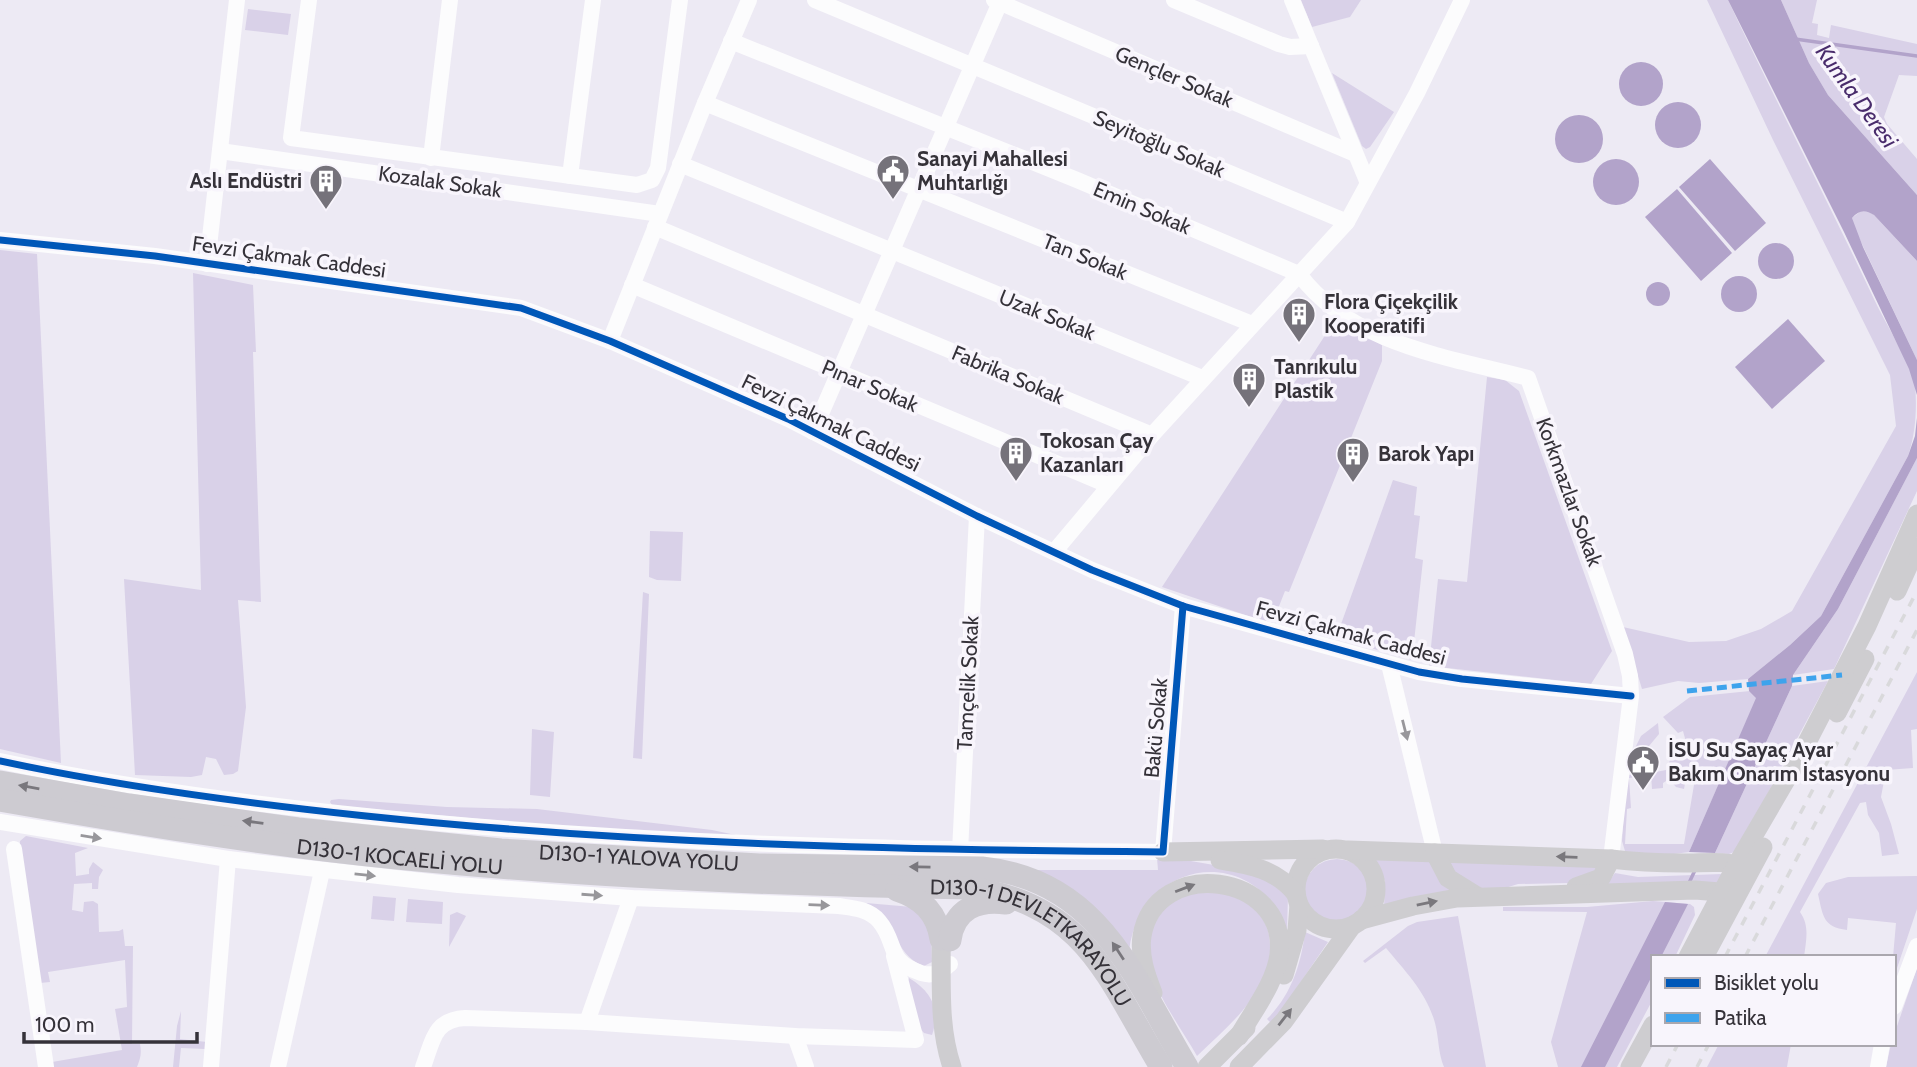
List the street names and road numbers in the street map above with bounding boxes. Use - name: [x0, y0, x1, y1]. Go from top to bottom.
- street label: Gençler Sokak: [1111, 40, 1237, 113]
- street label: Seyitoğlu Sokak: [1090, 105, 1229, 183]
- street label: Kozalak Sokak: [377, 160, 504, 203]
- street label: Emin Sokak: [1090, 176, 1195, 239]
- street label: Tan Sokak: [1039, 228, 1132, 285]
- street label: Fevzi Çakmak Caddesi: [191, 231, 388, 282]
- street label: Uzak Sokak: [995, 284, 1100, 345]
- street label: Fabrika Sokak: [948, 340, 1069, 410]
- street label: Pınar Sokak: [818, 354, 923, 417]
- street label: Fevzi Çakmak Caddesi: [738, 368, 925, 477]
- street label: Korkmazlar Sokak: [1531, 414, 1608, 570]
- street label: Fevzi Çakmak Caddesi: [1254, 595, 1449, 670]
- street label: Tamçelik Sokak: [951, 614, 984, 751]
- street label: Bakü Sokak: [1139, 676, 1172, 779]
- street label: D130-1 KOCAELİ YOLU: [295, 834, 504, 879]
- street label: D130-1 YALOVA YOLU: [538, 839, 740, 876]
- street label: D130-1 DEVLETKARAYOLU: [930, 874, 1137, 1011]

